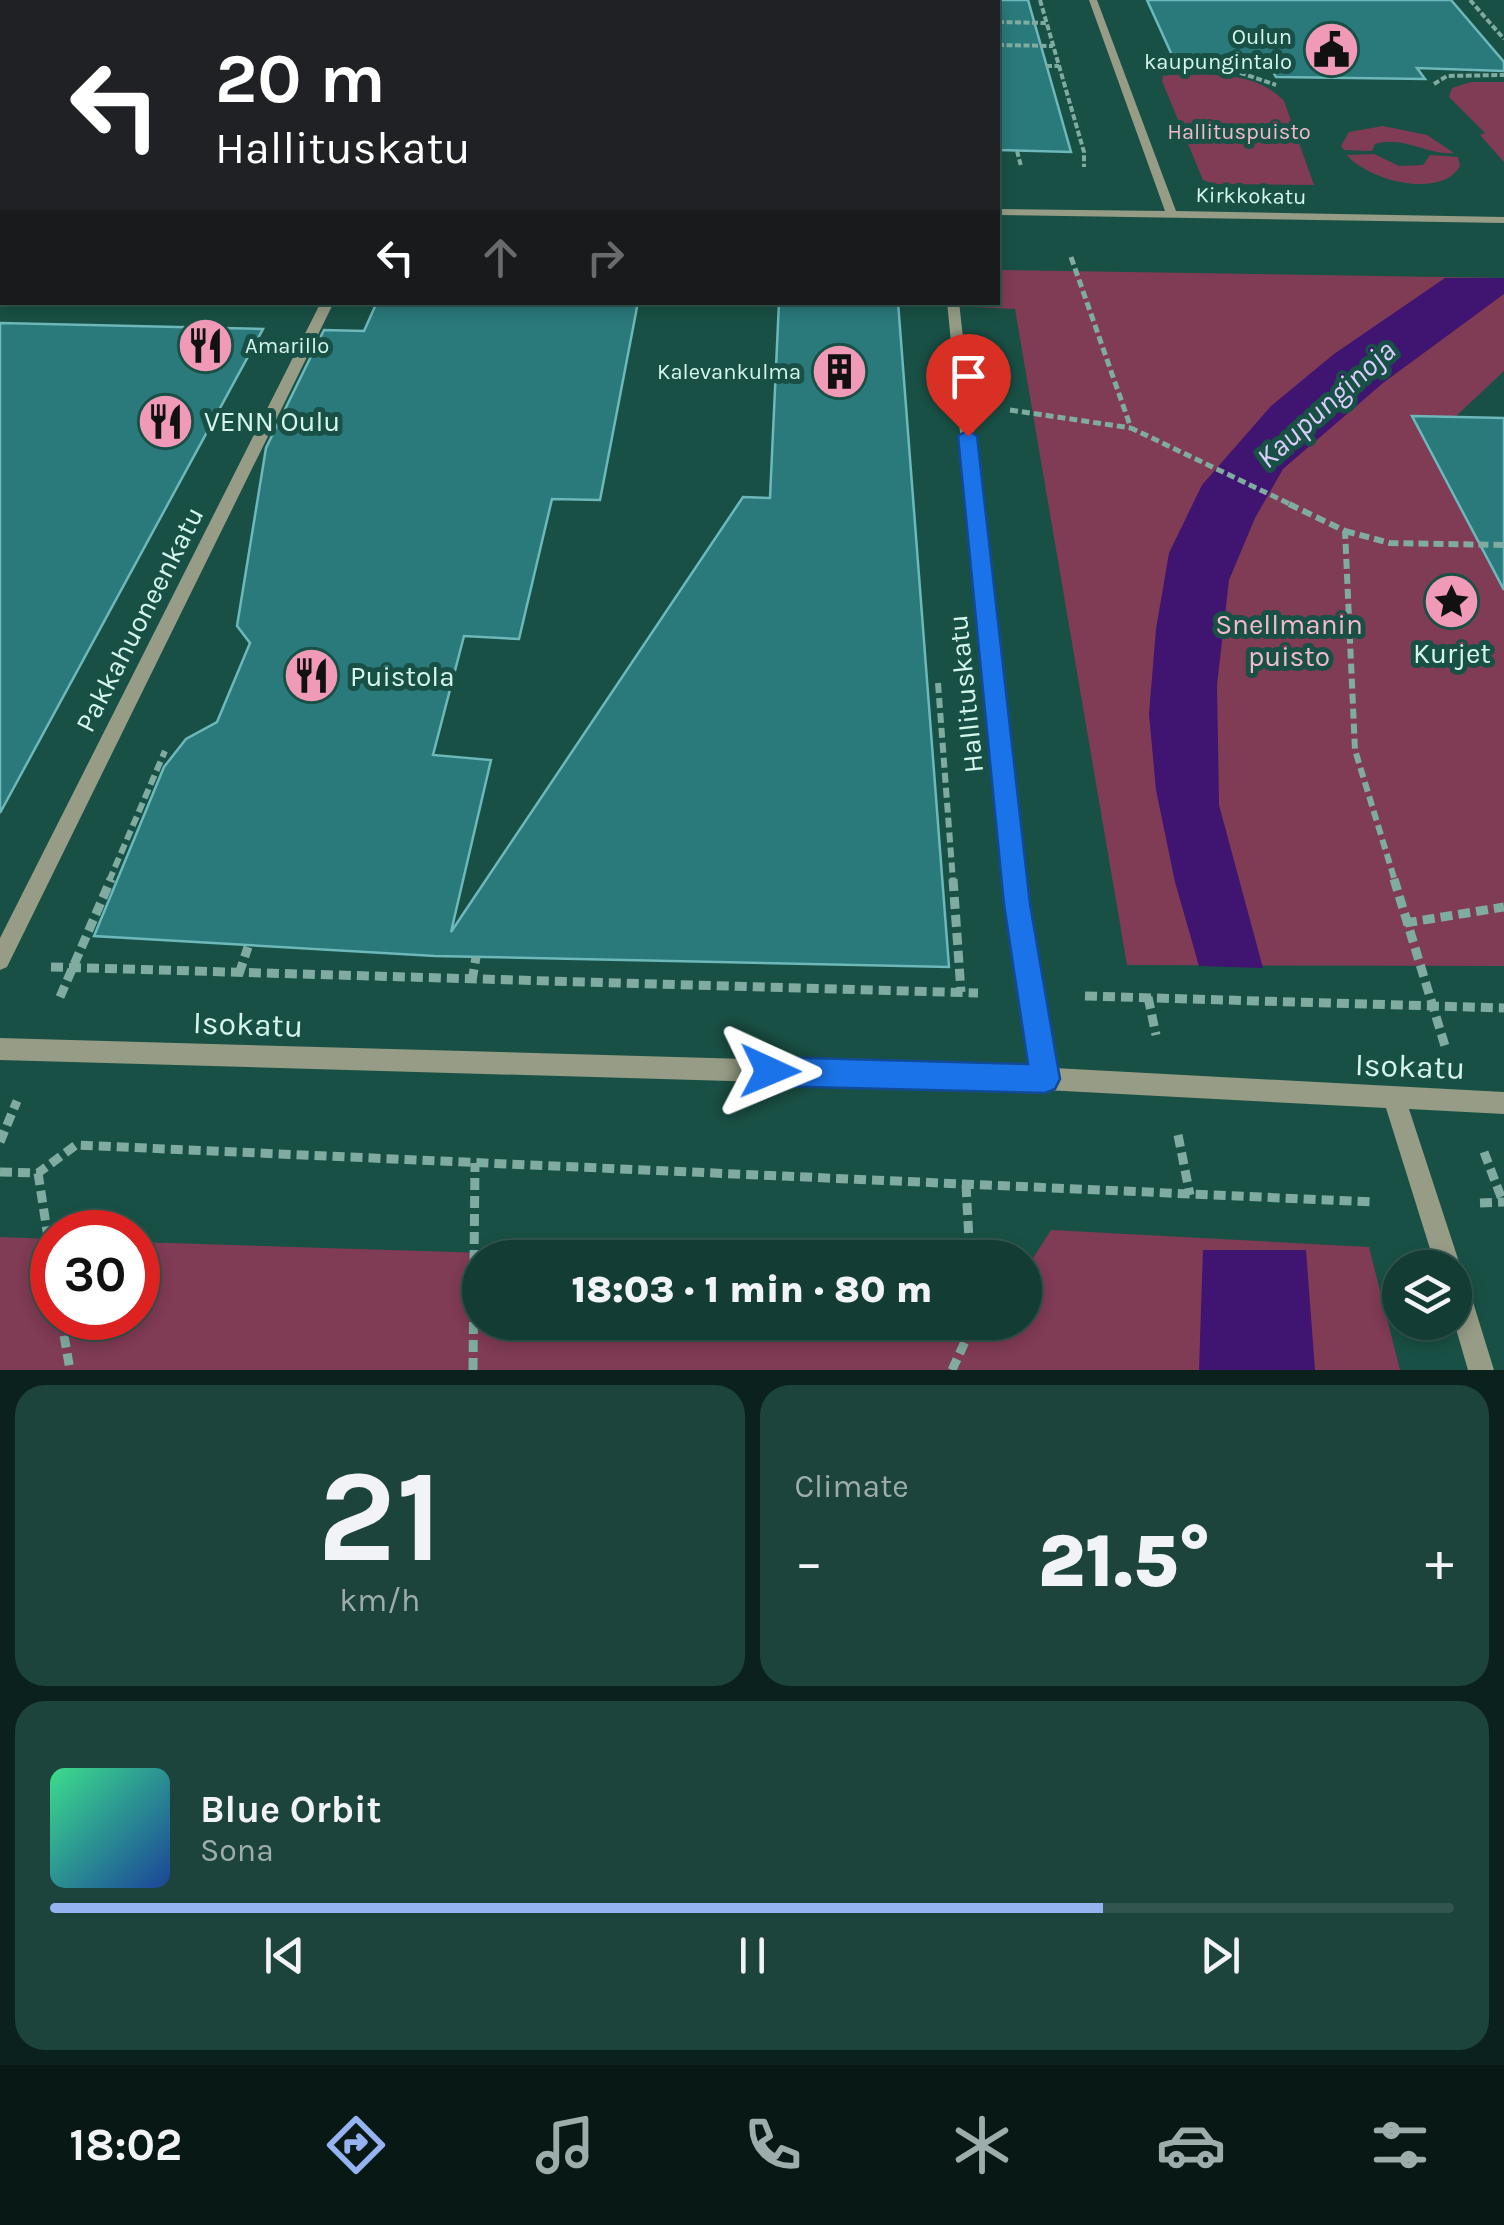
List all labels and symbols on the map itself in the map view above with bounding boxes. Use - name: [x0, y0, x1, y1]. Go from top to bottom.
- public building icon: Oulun kaupungintalo: [1301, 19, 1361, 79]
- place label: Oulun kaupungintalo: [1144, 24, 1292, 75]
- park label: Hallituspuisto: [1167, 119, 1311, 145]
- street label: Kirkkokatu: [1195, 182, 1307, 210]
- restaurant icon: Amarillo: [176, 315, 236, 375]
- water label: Kaupunginoja: [1249, 332, 1403, 476]
- place label: Amarillo: [245, 333, 329, 359]
- pin: [926, 334, 1011, 437]
- building icon: Kalevankulma: [810, 341, 870, 401]
- place label: Kalevankulma: [657, 359, 801, 385]
- restaurant icon: VENN Oulu: [135, 391, 195, 451]
- place label: VENN Oulu: [204, 405, 340, 438]
- street label: Pakkahuoneenkatu: [68, 501, 211, 737]
- place icon: Kurjet: [1422, 572, 1482, 632]
- park label: Snellmanin puisto: [1215, 608, 1363, 673]
- street label: Hallituskatu: [941, 613, 990, 775]
- place label: Kurjet: [1413, 637, 1491, 670]
- restaurant icon: Puistola: [281, 646, 341, 706]
- place label: Puistola: [350, 660, 455, 693]
- street label: Isokatu: [192, 1004, 304, 1045]
- position arrow: [718, 1019, 822, 1123]
- street label: Isokatu: [1354, 1046, 1466, 1087]
- speed limit sign: 30: [30, 1210, 160, 1340]

